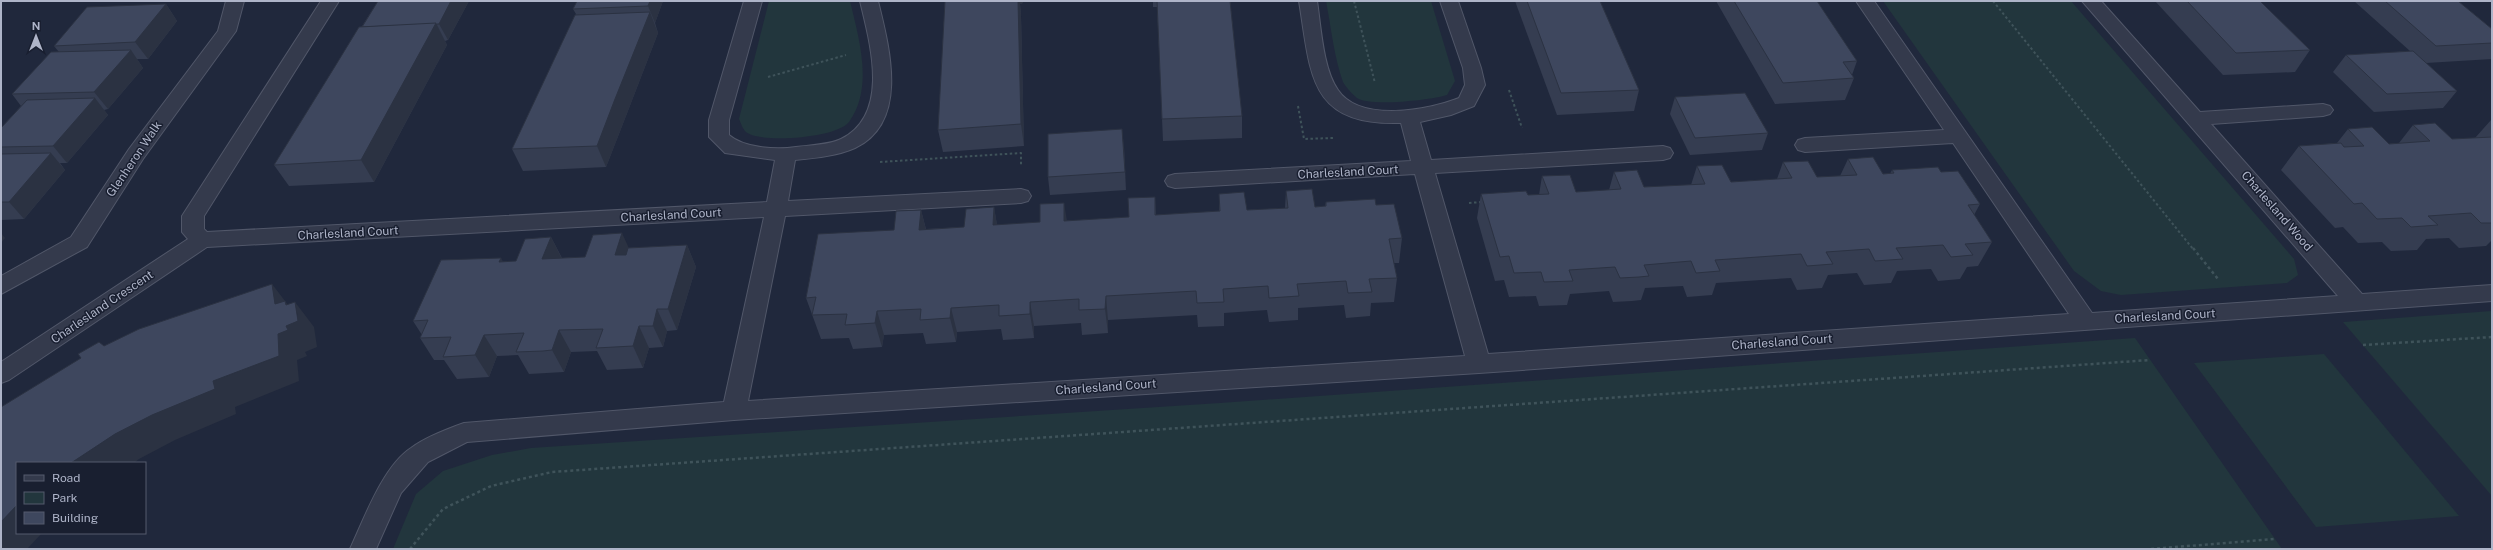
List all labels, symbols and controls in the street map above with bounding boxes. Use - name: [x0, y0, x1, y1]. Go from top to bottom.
- north arrow: [16, 16, 56, 56]
- text: N: [32, 20, 40, 32]
- street label: Glenheron Walk: [103, 118, 165, 200]
- street label: Charlesland Court: [1297, 162, 1399, 182]
- street label: Charlesland Wood: [2239, 168, 2315, 254]
- street label: Charlesland Court: [620, 205, 722, 225]
- street label: Charlesland Court: [297, 223, 399, 243]
- street label: Charlesland Crescent: [48, 267, 156, 346]
- street label: Charlesland Court: [2114, 306, 2216, 326]
- street label: Charlesland Court: [1731, 331, 1833, 353]
- street label: Charlesland Court: [1055, 376, 1157, 398]
- legend: [16, 462, 146, 534]
- text: Road: [52, 471, 80, 485]
- text: Park: [52, 491, 78, 505]
- text: Building: [52, 511, 98, 525]

